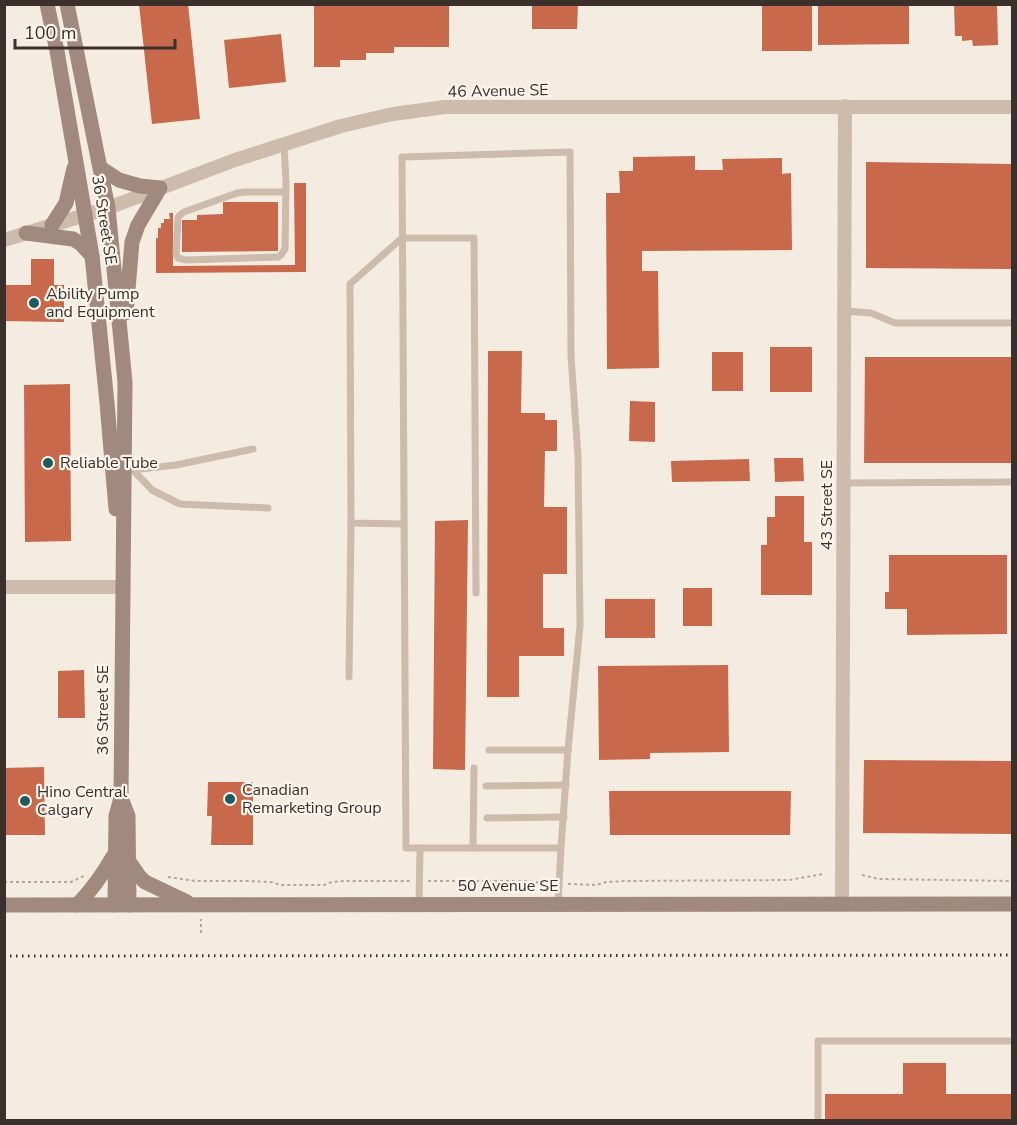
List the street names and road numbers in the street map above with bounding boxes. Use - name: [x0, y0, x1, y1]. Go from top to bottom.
- street label: 46 Avenue SE: [447, 79, 549, 103]
- street label: 36 Street SE: [86, 174, 122, 266]
- street label: 43 Street SE: [816, 460, 838, 550]
- street label: 36 Street SE: [92, 665, 114, 755]
- street label: 50 Avenue SE: [457, 875, 559, 897]

